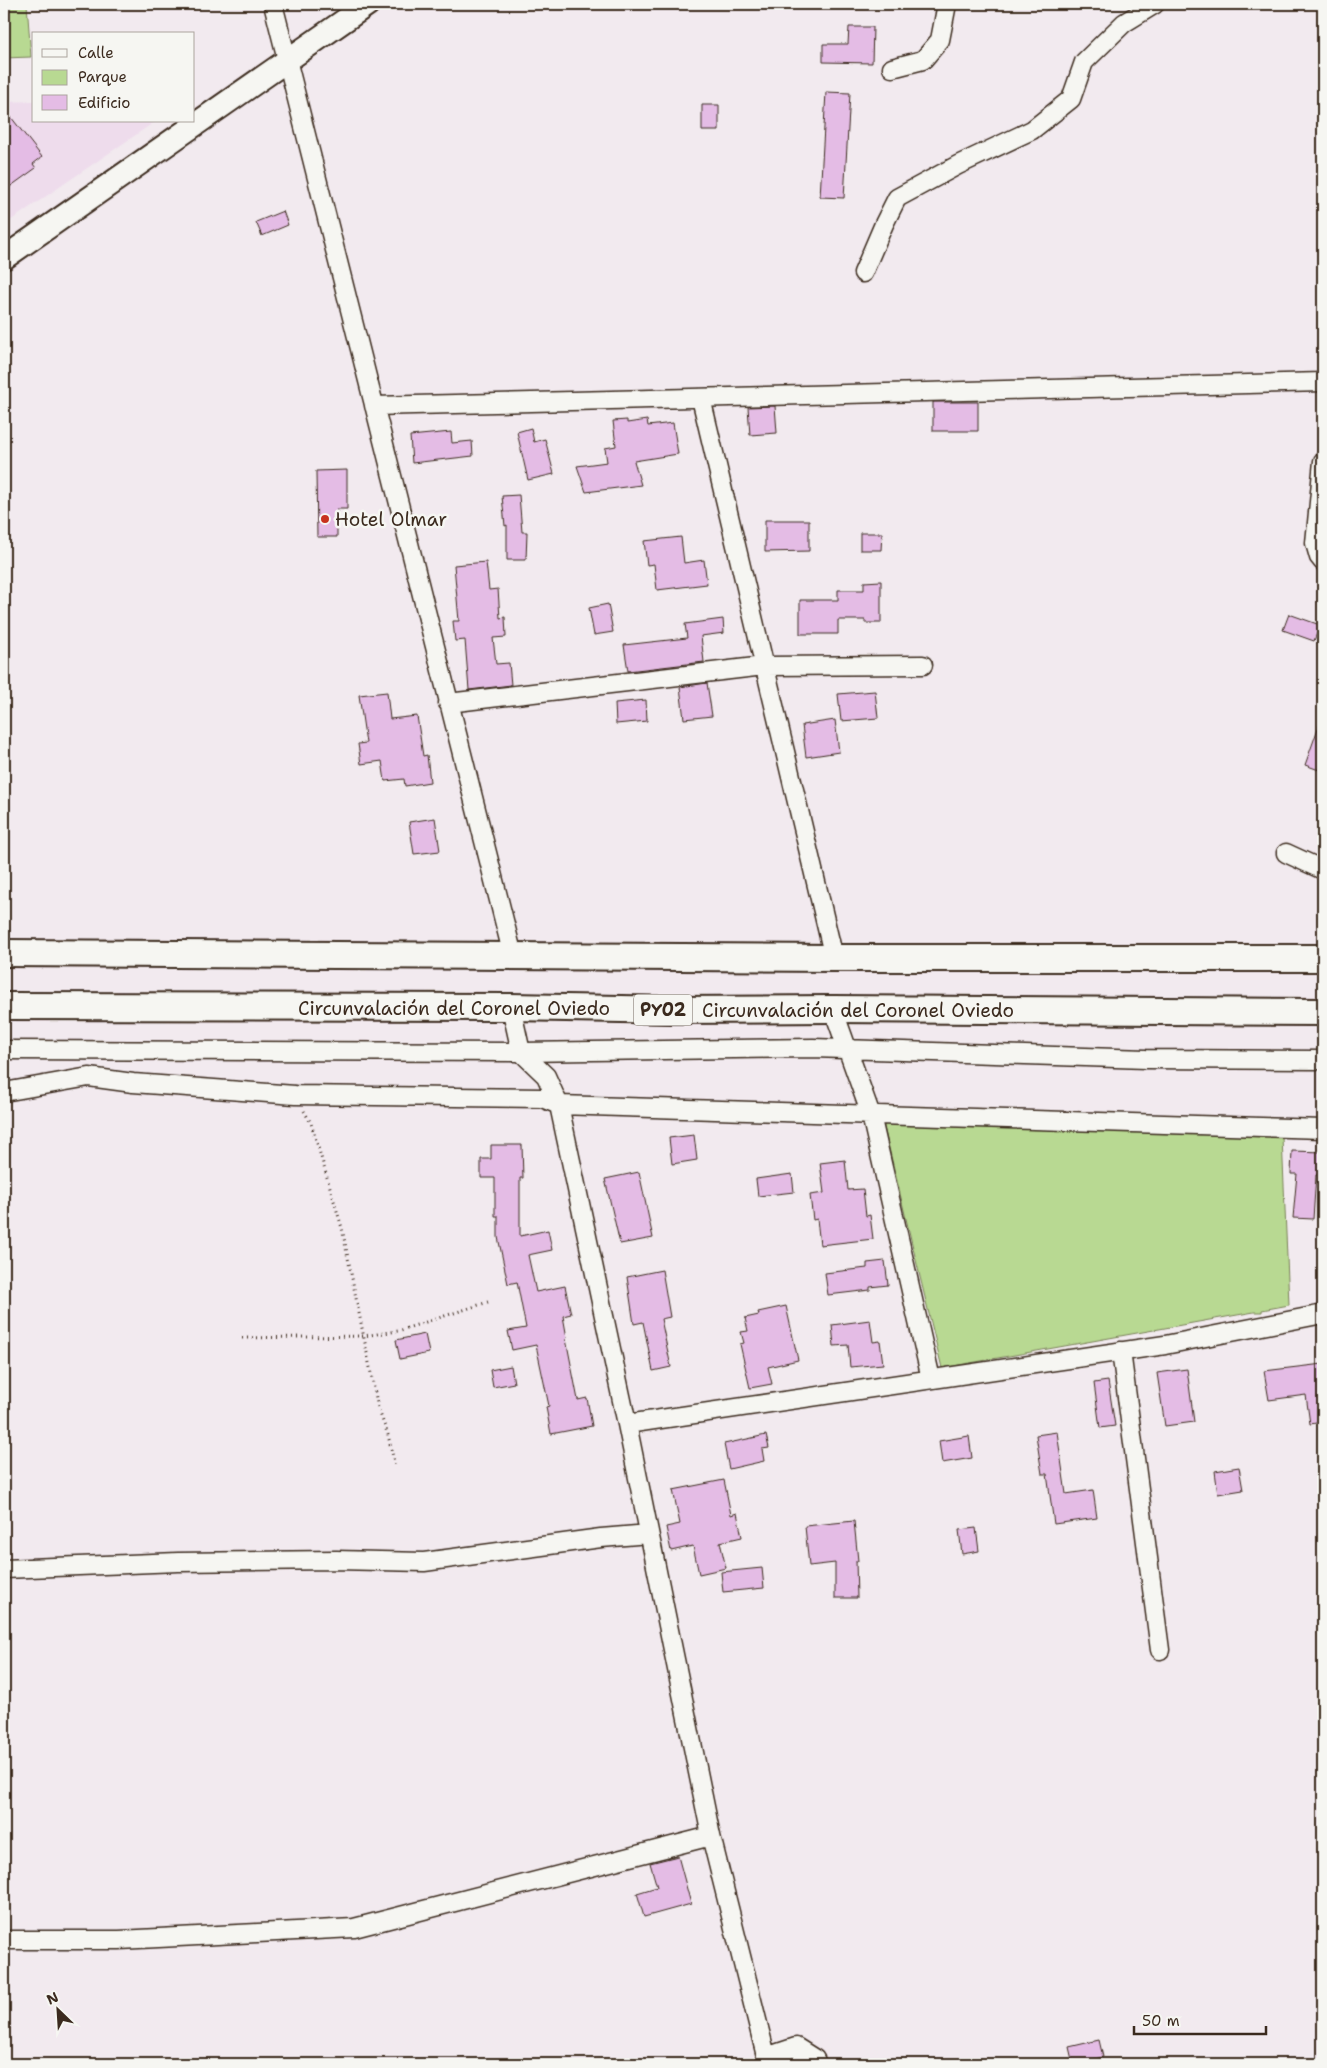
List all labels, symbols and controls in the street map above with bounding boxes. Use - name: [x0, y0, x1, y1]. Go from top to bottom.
- legend: [32, 32, 195, 122]
- text: Calle: [78, 43, 114, 63]
- text: Parque: [78, 67, 127, 87]
- text: Edificio: [78, 93, 130, 113]
- place label: Hotel Olmar: [335, 507, 447, 532]
- marker: Hotel Olmar: [319, 513, 331, 525]
- road number: PY02: [634, 994, 692, 1026]
- street label: Circunvalación del Coronel Oviedo: [298, 996, 610, 1021]
- street label: Circunvalación del Coronel Oviedo: [702, 998, 1014, 1023]
- north arrow: [32, 1986, 82, 2036]
- text: N: [44, 1988, 61, 2009]
- scale bar: [1134, 2003, 1267, 2035]
- text: 50 m: [1142, 2011, 1180, 2031]

